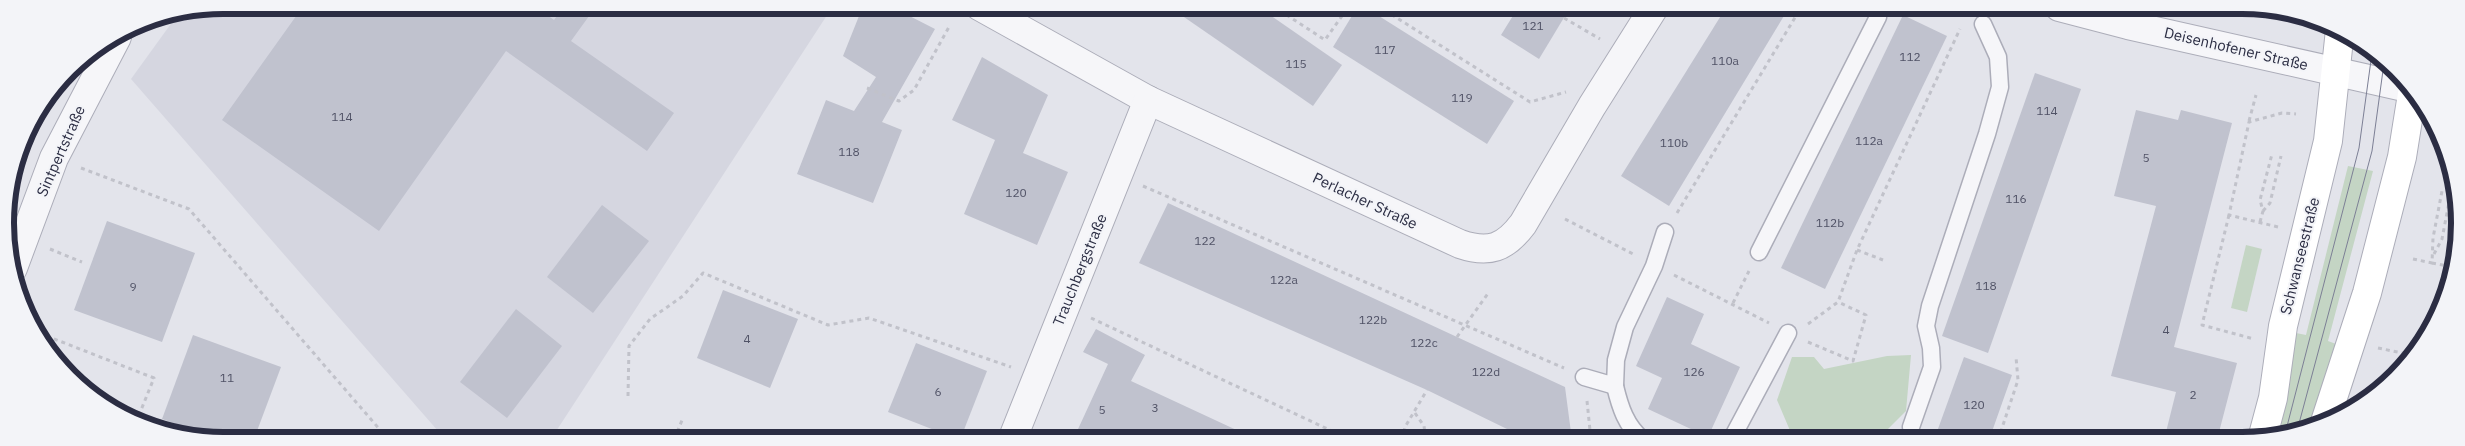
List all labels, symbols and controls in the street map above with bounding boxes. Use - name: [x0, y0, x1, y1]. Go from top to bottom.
- house number: 121: [1522, 18, 1544, 33]
- street label: Deisenhofener Straße: [2162, 23, 2310, 74]
- house number: 117: [1374, 42, 1396, 57]
- house number: 112: [1899, 49, 1921, 64]
- house number: 110a: [1711, 53, 1740, 68]
- house number: 115: [1285, 56, 1307, 71]
- house number: 119: [1451, 90, 1473, 105]
- street label: Sintpertstraße: [32, 102, 89, 199]
- house number: 114: [2036, 103, 2058, 118]
- house number: 114: [331, 109, 353, 124]
- house number: 112a: [1855, 133, 1884, 148]
- house number: 110b: [1660, 135, 1688, 150]
- house number: 118: [838, 144, 860, 159]
- house number: 5: [2142, 150, 2150, 165]
- street label: Perlacher Straße: [1310, 168, 1421, 233]
- house number: 120: [1005, 185, 1027, 200]
- house number: 116: [2005, 191, 2027, 206]
- street label: Schwanseestraße: [2276, 195, 2323, 316]
- street label: Trauchbergstraße: [1048, 211, 1111, 329]
- house number: 112b: [1816, 215, 1844, 230]
- house number: 122: [1194, 233, 1216, 248]
- house number: 122a: [1270, 272, 1299, 287]
- house number: 118: [1975, 278, 1997, 293]
- house number: 9: [129, 279, 137, 294]
- house number: 122b: [1359, 312, 1387, 327]
- house number: 4: [2162, 322, 2170, 337]
- house number: 4: [743, 331, 751, 346]
- house number: 122c: [1410, 335, 1438, 350]
- house number: 122d: [1472, 364, 1500, 379]
- house number: 126: [1683, 364, 1705, 379]
- house number: 11: [220, 370, 234, 385]
- house number: 6: [934, 384, 942, 399]
- house number: 2: [2189, 387, 2197, 402]
- house number: 120: [1963, 397, 1985, 412]
- house number: 3: [1151, 400, 1159, 415]
- house number: 5: [1098, 402, 1106, 417]

